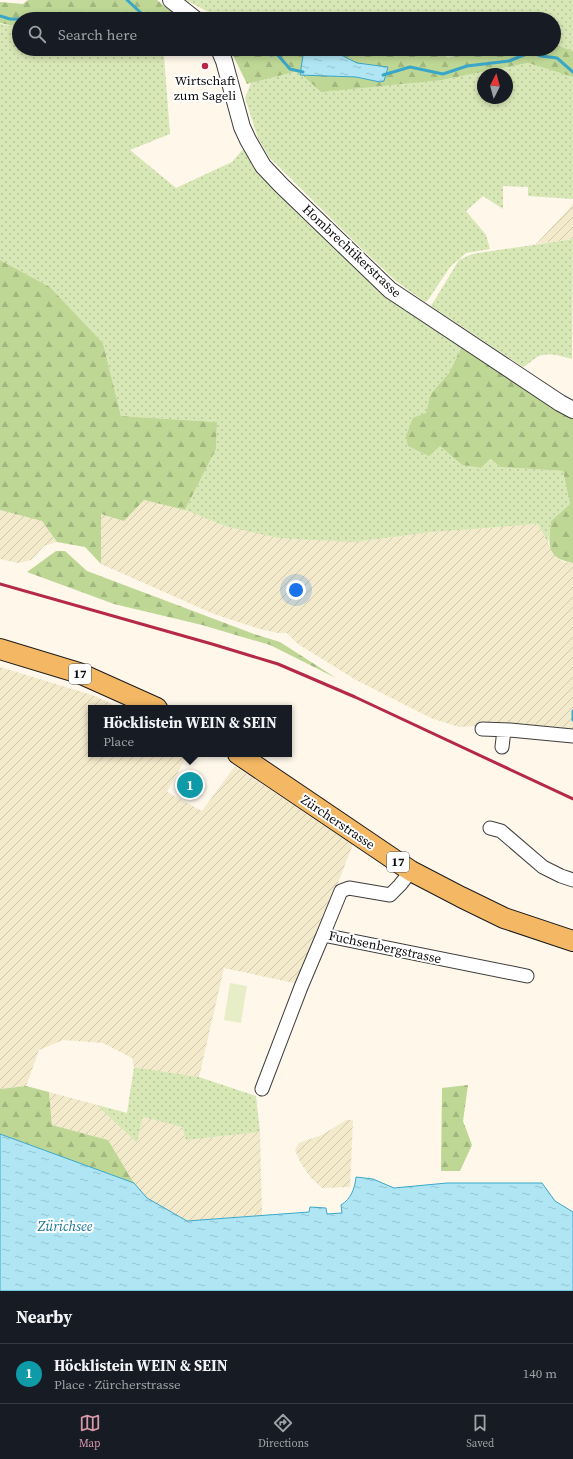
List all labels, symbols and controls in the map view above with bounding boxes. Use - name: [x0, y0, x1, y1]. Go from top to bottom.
- search box: [12, 12, 561, 56]
- icon: search: [26, 23, 48, 45]
- text: Search here: [58, 24, 137, 45]
- marker: Wirtschaft zum Sageli: [200, 61, 210, 71]
- north arrow: [477, 68, 513, 104]
- place label: Wirtschaft zum Sageli: [174, 72, 236, 104]
- street label: Hombrechtikerstrasse: [299, 201, 405, 301]
- your location: [286, 580, 306, 600]
- road number: 17: [69, 664, 91, 684]
- popup: [88, 705, 292, 757]
- text: Höcklistein WEIN & SEIN: [103, 712, 277, 733]
- text: Place: [103, 733, 134, 750]
- pin: 1: [177, 770, 203, 800]
- street label: Zürcherstrasse: [298, 791, 379, 853]
- road number: 17: [387, 852, 409, 872]
- street label: Fuchsenbergstrasse: [327, 927, 443, 967]
- water label: Zürichsee: [37, 1216, 93, 1236]
- text: Nearby: [16, 1305, 72, 1329]
- text: Höcklistein WEIN & SEIN: [54, 1355, 228, 1376]
- text: 1: [25, 1365, 33, 1382]
- text: 140 m: [523, 1365, 557, 1382]
- text: Place · Zürcherstrasse: [54, 1376, 181, 1393]
- tab: Map: [79, 1412, 101, 1451]
- tab: Directions: [258, 1412, 309, 1451]
- tab: Saved: [466, 1412, 494, 1451]

